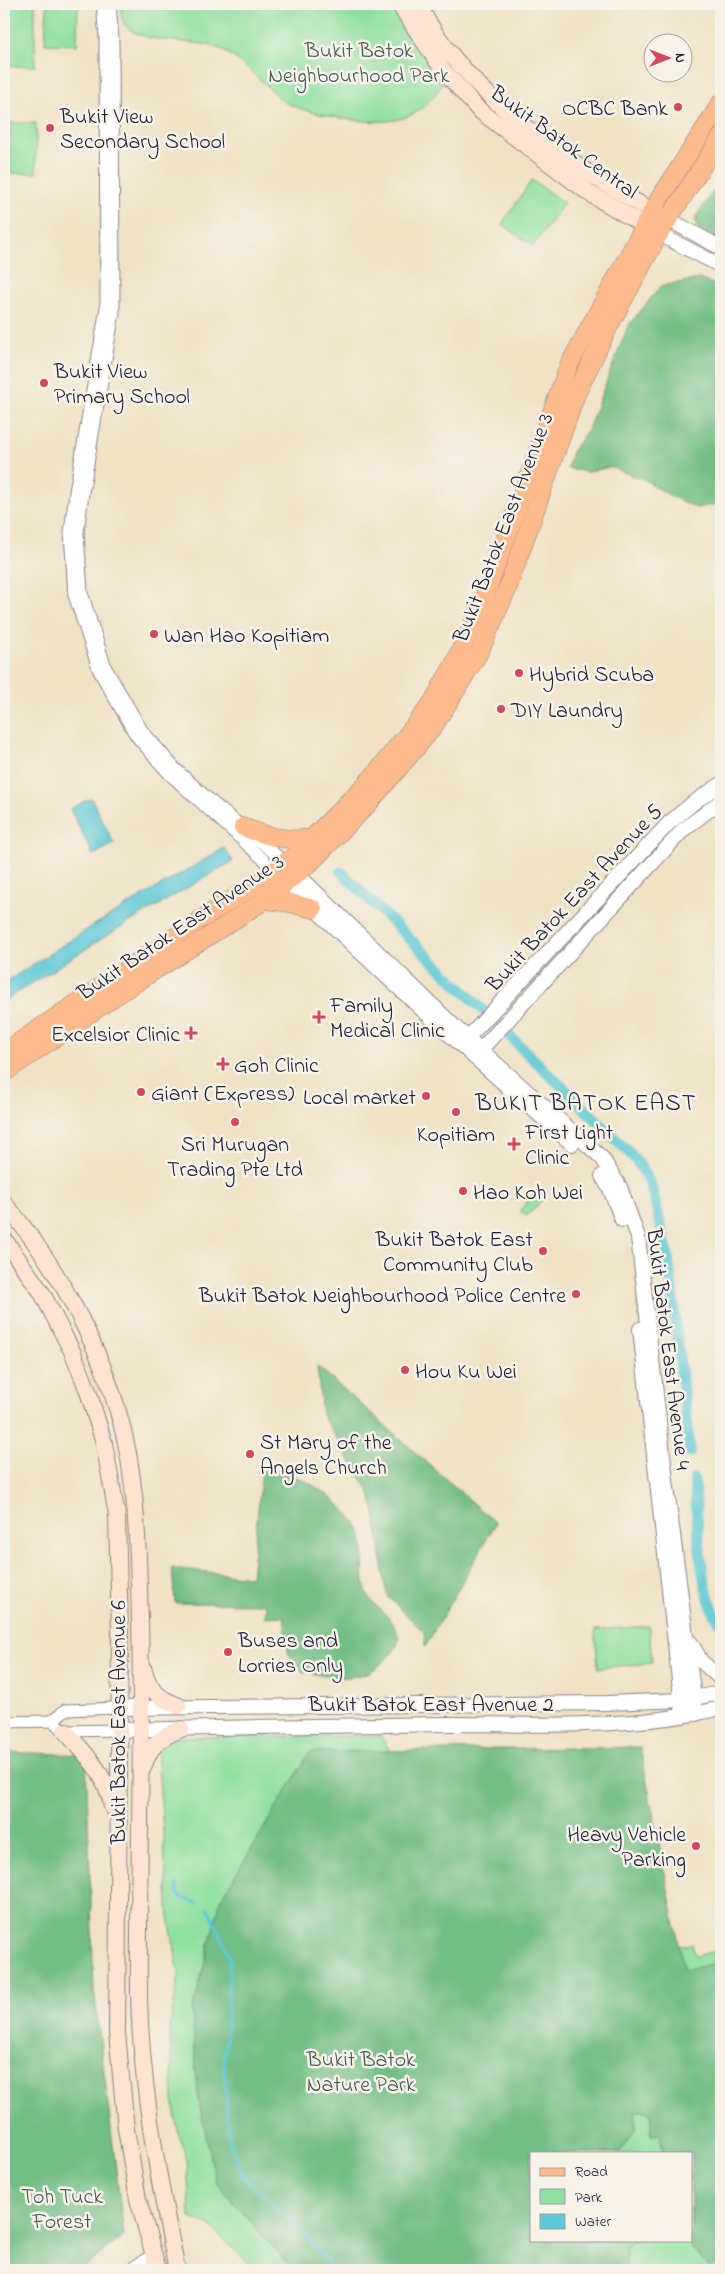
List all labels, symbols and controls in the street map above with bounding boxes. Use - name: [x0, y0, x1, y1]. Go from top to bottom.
- north arrow: [642, 32, 692, 82]
- park label: Bukit Batok Neighbourhood Park: [268, 36, 450, 94]
- text: N: [669, 53, 690, 63]
- street label: Bukit Batok Central: [482, 78, 644, 208]
- place label: OCBC Bank: [562, 94, 668, 126]
- marker: OCBC Bank: [672, 101, 684, 113]
- place label: Bukit View Secondary School: [59, 102, 225, 160]
- marker: Bukit View Secondary School: [44, 122, 56, 134]
- place label: Bukit View Primary School: [53, 357, 190, 415]
- marker: Bukit View Primary School: [38, 377, 50, 389]
- street label: Bukit Batok East Avenue 3: [446, 409, 563, 648]
- place label: Wan Hao Kopitiam: [164, 621, 329, 653]
- marker: Wan Hao Kopitiam: [148, 628, 160, 640]
- place label: Hybrid Scuba: [529, 660, 654, 693]
- marker: Hybrid Scuba: [513, 667, 525, 679]
- place label: DIY Laundry: [510, 696, 623, 729]
- marker: DIY Laundry: [495, 703, 507, 715]
- street label: Bukit Batok East Avenue 5: [479, 798, 671, 1001]
- street label: Bukit Batok East Avenue 3: [71, 847, 292, 1010]
- place label: Family Medical Clinic: [329, 991, 445, 1048]
- marker: Family Medical Clinic: [312, 1010, 326, 1024]
- place label: Excelsior Clinic: [51, 1020, 180, 1052]
- marker: Excelsior Clinic: [184, 1026, 198, 1040]
- place label: Goh Clinic: [234, 1051, 319, 1083]
- marker: Goh Clinic: [216, 1057, 230, 1071]
- place label: Giant (Express): [151, 1079, 294, 1111]
- place label: Local market: [303, 1083, 417, 1115]
- marker: Giant (Express): [135, 1086, 147, 1098]
- district label: BUKIT BATOK EAST: [475, 1087, 696, 1122]
- marker: Local market: [420, 1090, 432, 1102]
- marker: Kopitiam: [450, 1106, 462, 1118]
- marker: Sri Murugan Trading Pte Ltd: [229, 1116, 241, 1128]
- place label: First Light Clinic: [524, 1118, 614, 1175]
- place label: Kopitiam: [417, 1120, 495, 1152]
- place label: Sri Murugan Trading Pte Ltd: [167, 1130, 303, 1188]
- marker: First Light Clinic: [507, 1137, 521, 1151]
- place label: Hao Koh Wei: [473, 1178, 583, 1210]
- marker: Hao Koh Wei: [457, 1185, 469, 1197]
- place label: Bukit Batok East Community Club: [374, 1225, 534, 1283]
- street label: Bukit Batok East Avenue 4: [636, 1226, 698, 1472]
- marker: Bukit Batok East Community Club: [537, 1245, 549, 1257]
- place label: Bukit Batok Neighbourhood Police Centre: [198, 1281, 566, 1314]
- marker: Bukit Batok Neighbourhood Police Centre: [570, 1288, 582, 1300]
- place label: Hou Ku Wei: [415, 1357, 517, 1389]
- marker: Hou Ku Wei: [399, 1364, 411, 1376]
- place label: St Mary of the Angels Church: [260, 1428, 392, 1486]
- marker: St Mary of the Angels Church: [244, 1448, 256, 1460]
- street label: Bukit Batok East Avenue 6: [104, 1600, 136, 1845]
- place label: Buses and Lorries Only: [237, 1626, 343, 1684]
- marker: Buses and Lorries Only: [222, 1646, 234, 1658]
- street label: Bukit Batok East Avenue 2: [307, 1690, 554, 1722]
- place label: Heavy Vehicle Parking: [567, 1820, 686, 1878]
- marker: Heavy Vehicle Parking: [690, 1840, 702, 1852]
- park label: Bukit Batok Nature Park: [306, 2045, 416, 2102]
- legend: [530, 2152, 692, 2242]
- text: Road: [575, 2161, 608, 2183]
- park label: Toh Tuck Forest: [21, 2182, 103, 2239]
- text: Park: [575, 2187, 603, 2209]
- text: Water: [575, 2211, 611, 2233]

